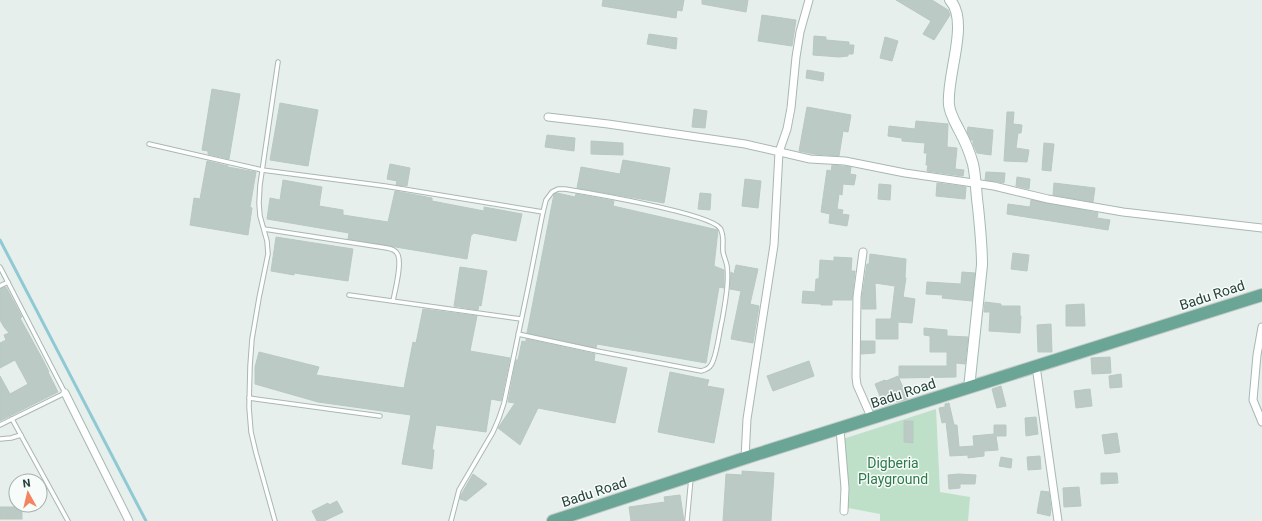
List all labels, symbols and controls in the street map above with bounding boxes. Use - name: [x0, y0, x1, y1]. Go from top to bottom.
- street label: Badu Road: [1177, 277, 1247, 313]
- street label: Badu Road: [868, 375, 938, 411]
- park label: Digberia Playground: [858, 455, 928, 487]
- north arrow: [8, 473, 48, 513]
- street label: Badu Road: [559, 474, 629, 510]
- text: N: [22, 477, 32, 491]

